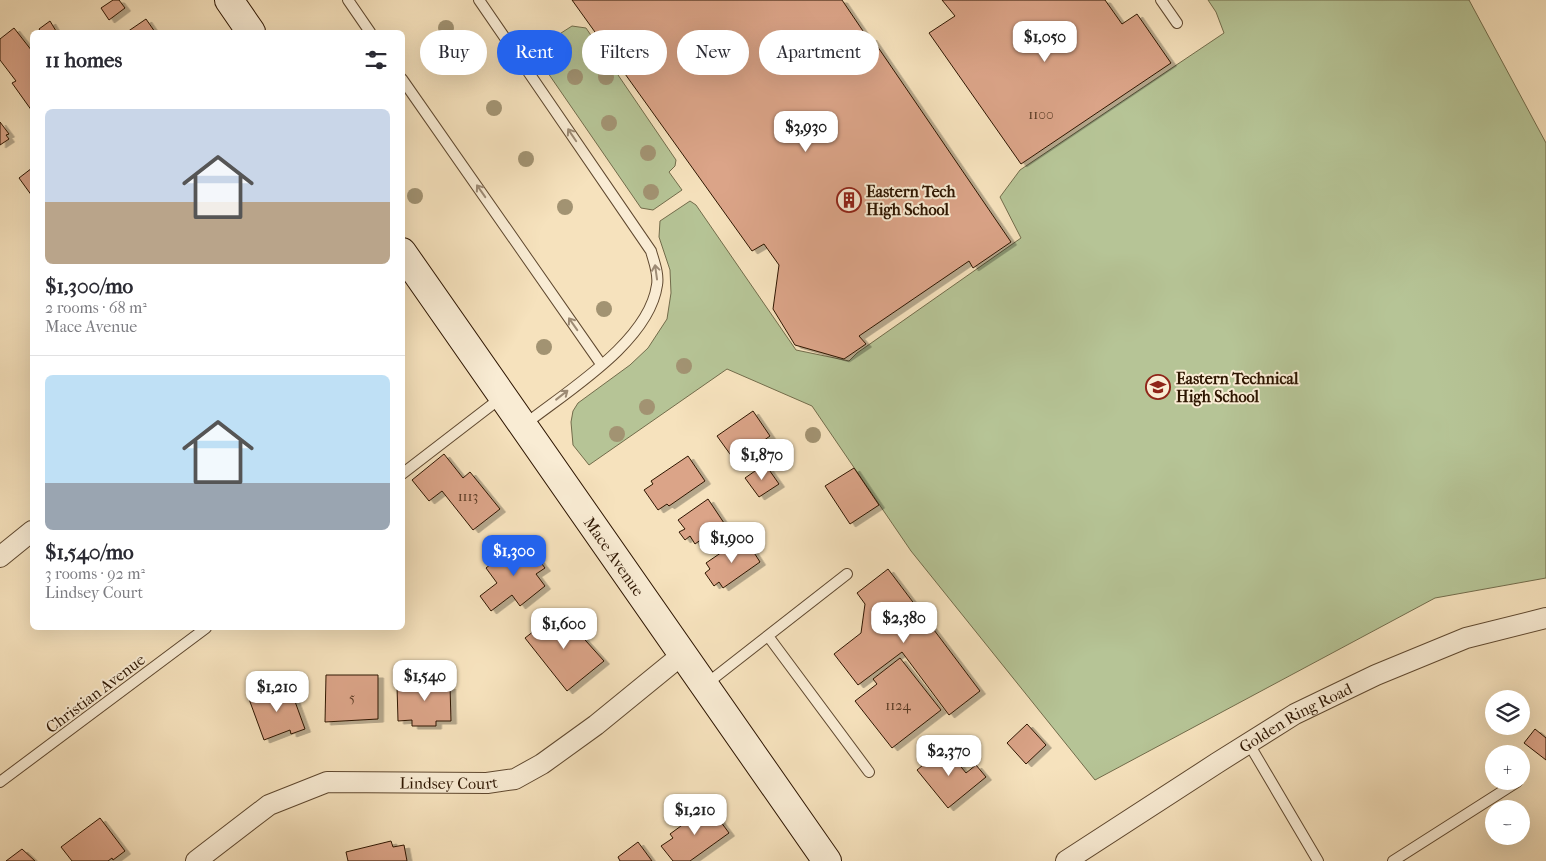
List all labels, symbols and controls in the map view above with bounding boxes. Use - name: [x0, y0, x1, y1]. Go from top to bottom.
- pin: $1,050: [1004, 20, 1086, 63]
- text: $1,050: [1024, 27, 1066, 46]
- chip: Buy: [420, 30, 487, 75]
- chip: Rent: [497, 30, 572, 75]
- chip: Filters: [582, 30, 667, 75]
- chip: New: [677, 30, 749, 75]
- chip: Apartment: [759, 30, 879, 75]
- icon: filters: [362, 46, 390, 74]
- text: 11 homes: [45, 48, 122, 72]
- house number: 1100: [1028, 106, 1054, 123]
- pin: $3,930: [765, 110, 847, 153]
- text: $3,930: [785, 117, 827, 136]
- one-way arrow: [567, 129, 577, 143]
- icon: home: [173, 142, 263, 232]
- place label: Eastern Tech High School: [866, 182, 957, 220]
- one-way arrow: [476, 184, 486, 198]
- building icon: Eastern Tech High School: [836, 187, 862, 213]
- one-way arrow: [651, 265, 661, 281]
- text: $1,300/mo: [45, 274, 133, 298]
- text: 2 rooms · 68 m²: [45, 298, 147, 317]
- text: Mace Avenue: [45, 317, 137, 336]
- one-way arrow: [568, 318, 578, 332]
- place label: Eastern Technical High School: [1176, 369, 1299, 407]
- school or university icon: Eastern Technical High School: [1145, 374, 1171, 400]
- one-way arrow: [555, 390, 568, 401]
- icon: home: [173, 407, 263, 497]
- pin: $1,870: [721, 438, 803, 481]
- text: $1,870: [741, 445, 783, 464]
- house number: 1113: [458, 488, 478, 505]
- street label: Mace Avenue: [580, 513, 648, 600]
- pin: $1,900: [691, 522, 773, 564]
- text: $1,900: [710, 528, 754, 547]
- pin: $1,300: [473, 534, 555, 577]
- text: $1,540/mo: [45, 540, 134, 564]
- text: $1,300: [493, 541, 535, 560]
- text: 3 rooms · 92 m²: [45, 564, 145, 583]
- text: Lindsey Court: [45, 583, 143, 602]
- pin: $2,380: [863, 602, 945, 644]
- pin: $1,600: [523, 608, 605, 650]
- text: $2,380: [882, 608, 926, 627]
- text: $1,600: [542, 614, 586, 633]
- street label: Christian Avenue: [42, 650, 149, 737]
- pin: $1,540: [384, 660, 466, 702]
- text: $1,540: [404, 666, 446, 685]
- pin: $1,210: [236, 670, 318, 713]
- text: $1,210: [257, 677, 297, 696]
- street label: Golden Ring Road: [1236, 679, 1355, 757]
- house number: 5: [349, 689, 355, 706]
- map controls: [1485, 690, 1530, 845]
- button: layers: [1485, 690, 1530, 735]
- house number: 1124: [885, 697, 911, 714]
- pin: $2,370: [908, 734, 990, 777]
- text: $2,370: [927, 741, 971, 760]
- button: +: [1485, 745, 1530, 790]
- street label: Lindsey Court: [399, 773, 499, 793]
- pin: $1,210: [654, 794, 736, 836]
- text: $1,210: [675, 800, 715, 819]
- button: −: [1485, 800, 1530, 845]

